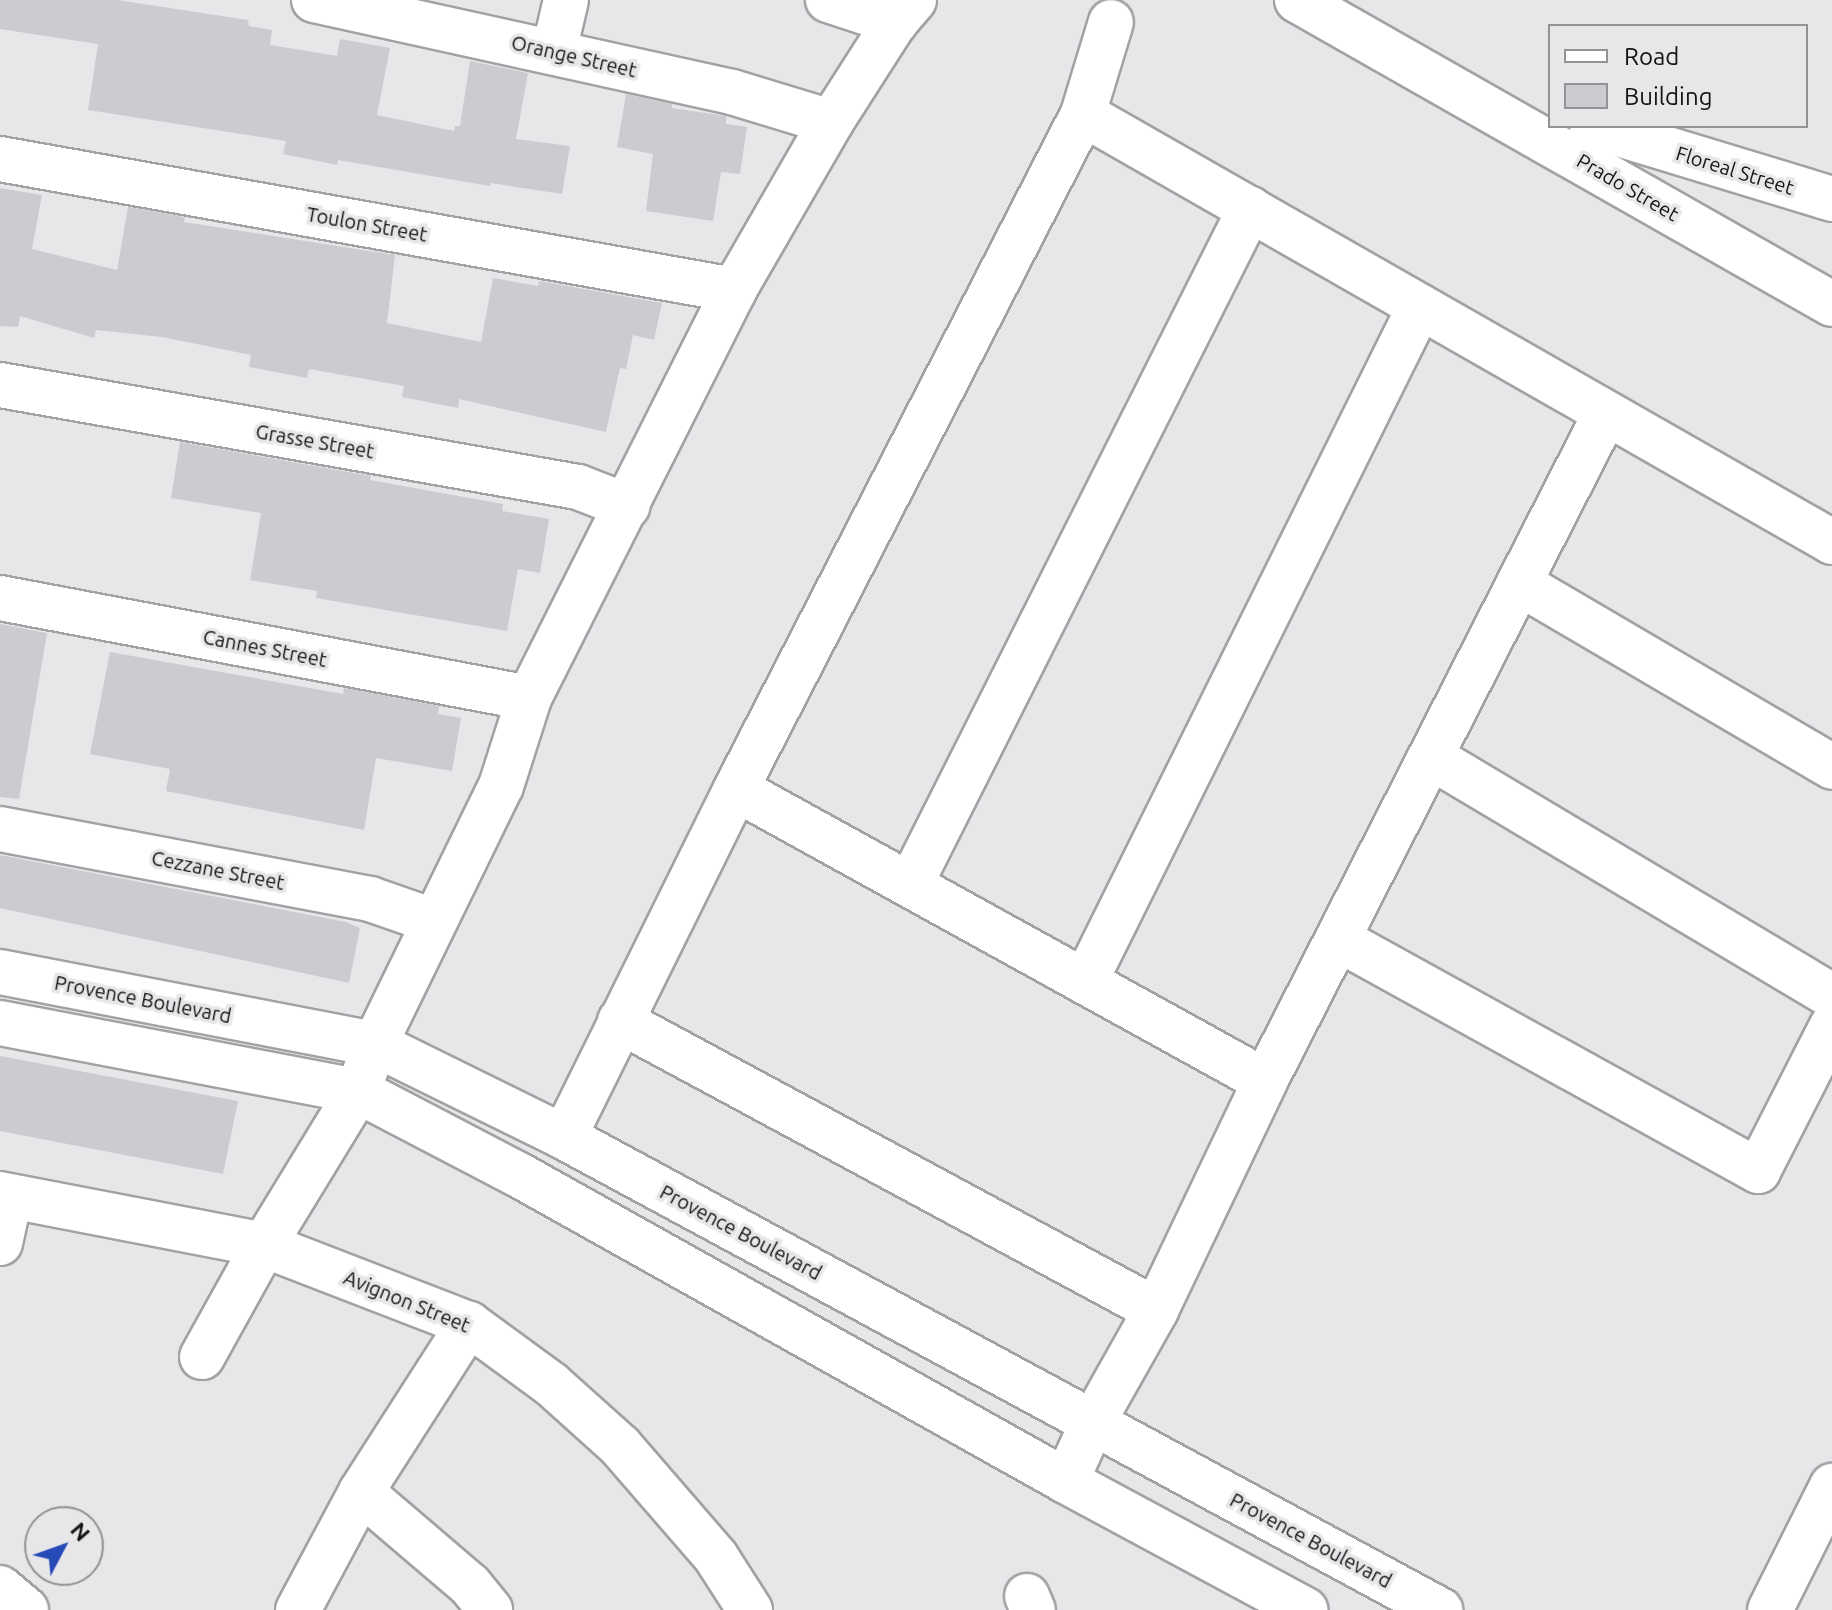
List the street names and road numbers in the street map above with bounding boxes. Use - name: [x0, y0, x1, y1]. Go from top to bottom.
- street label: Orange Street: [509, 30, 639, 82]
- street label: Floreal Street: [1673, 141, 1797, 199]
- street label: Prado Street: [1573, 148, 1683, 226]
- street label: Toulon Street: [305, 202, 429, 246]
- street label: Grasse Street: [254, 419, 376, 463]
- street label: Cannes Street: [201, 624, 329, 672]
- street label: Cezzane Street: [150, 845, 286, 895]
- street label: Provence Boulevard: [53, 970, 233, 1028]
- street label: Provence Boulevard: [656, 1179, 826, 1285]
- street label: Avignon Street: [340, 1265, 474, 1337]
- street label: Provence Boulevard: [1226, 1487, 1396, 1593]

